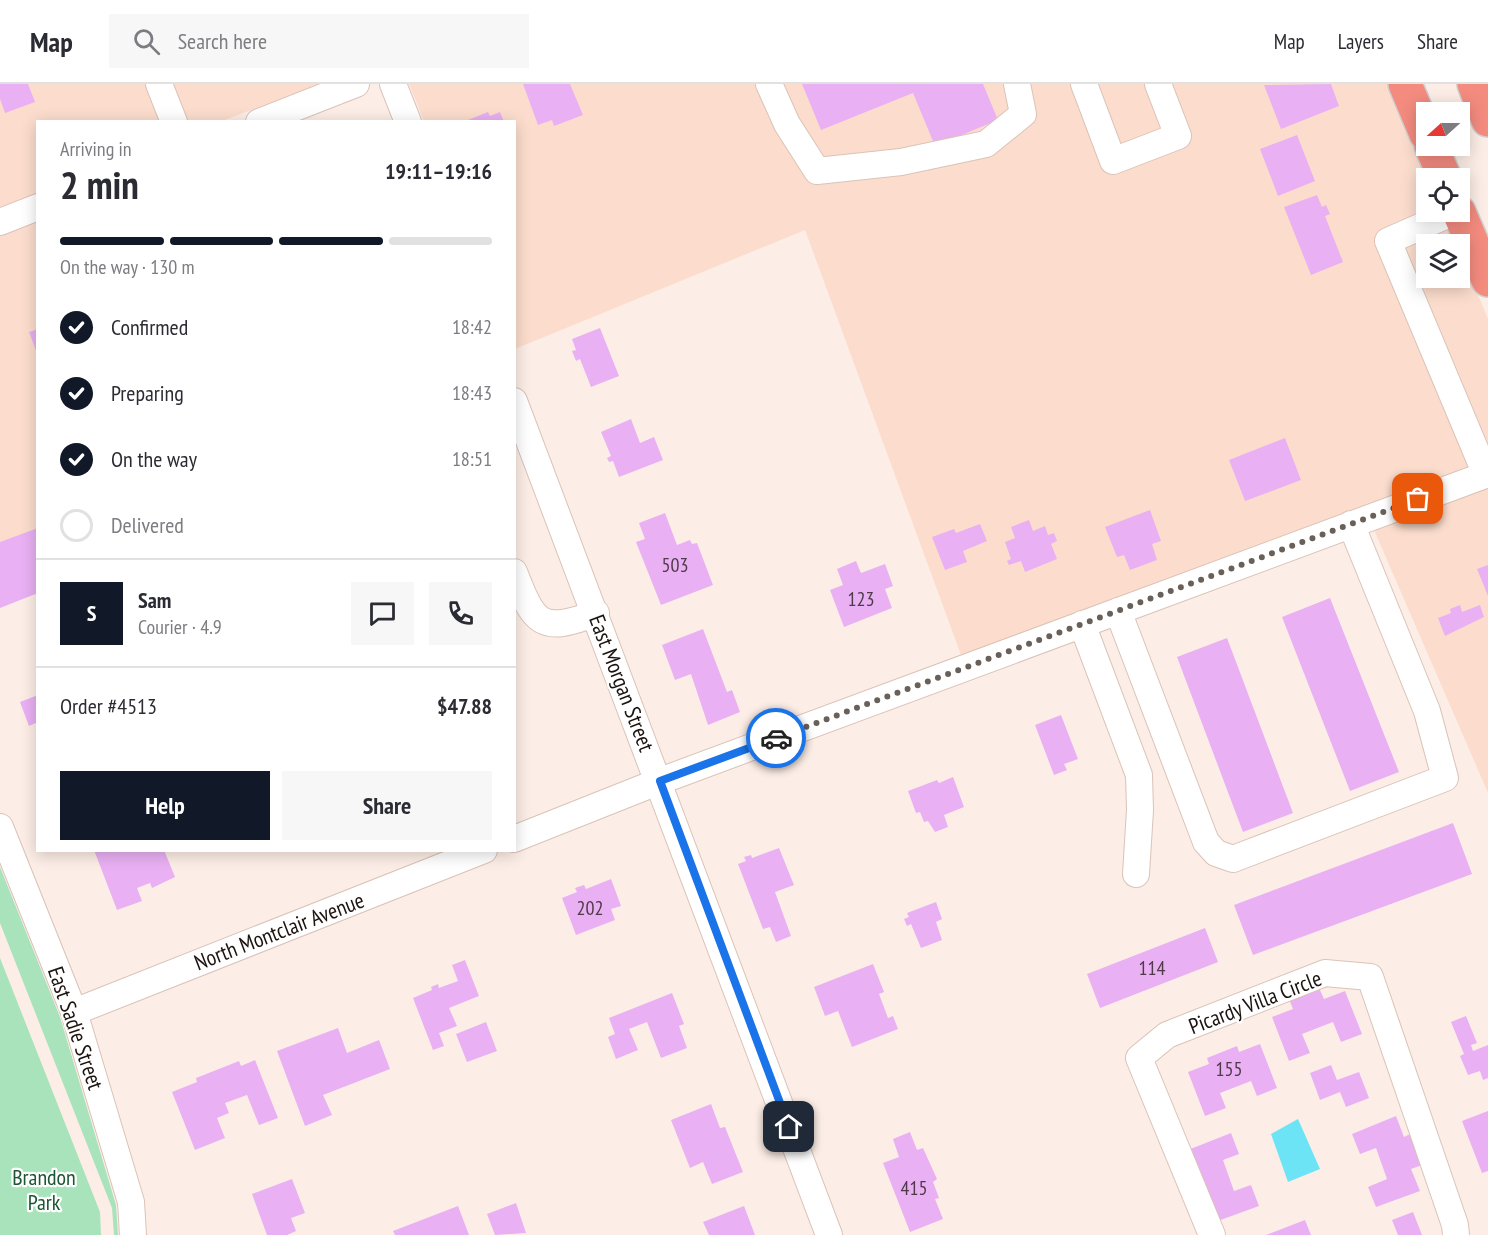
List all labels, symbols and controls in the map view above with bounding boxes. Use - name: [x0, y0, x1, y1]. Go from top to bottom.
- search box: [109, 14, 529, 68]
- text: Map: [30, 23, 73, 60]
- icon: search: [130, 25, 163, 58]
- text: Search here: [178, 27, 267, 55]
- text: Map: [1274, 28, 1305, 55]
- text: Layers: [1338, 28, 1384, 55]
- text: Share: [1417, 28, 1458, 55]
- north arrow: [1416, 102, 1470, 156]
- map controls: [1416, 102, 1470, 288]
- text: Arriving in: [60, 136, 132, 162]
- text: 19:11–19:16: [385, 157, 492, 185]
- text: 2 min: [60, 159, 139, 210]
- button: locate: [1416, 168, 1470, 222]
- button: layers: [1416, 234, 1470, 288]
- text: On the way · 130 m: [60, 254, 195, 280]
- icon: check: [60, 311, 93, 344]
- text: Confirmed: [111, 313, 188, 341]
- text: 18:42: [452, 314, 492, 340]
- icon: check: [60, 377, 93, 410]
- text: Preparing: [111, 379, 184, 407]
- text: 18:43: [452, 380, 492, 406]
- icon: check: [60, 443, 93, 476]
- text: On the way: [111, 445, 197, 473]
- text: 18:51: [452, 446, 492, 472]
- pin: [1392, 473, 1443, 524]
- icon: bag: [1401, 482, 1434, 515]
- text: Delivered: [111, 511, 184, 539]
- house number: 503: [662, 552, 689, 578]
- button: chat: [351, 582, 414, 645]
- button: phone: [429, 582, 492, 645]
- text: Sam: [138, 586, 171, 614]
- house number: 123: [848, 586, 875, 612]
- text: S: [87, 599, 96, 627]
- street label: East Morgan Street: [583, 611, 661, 755]
- text: Courier · 4.9: [138, 614, 222, 640]
- text: Order #4513: [60, 692, 157, 720]
- text: $47.88: [437, 692, 492, 720]
- courier: [746, 708, 806, 768]
- icon: car: [760, 722, 793, 755]
- button: Help: [60, 771, 270, 840]
- button: Share: [282, 771, 492, 840]
- street label: North Montclair Avenue: [190, 886, 368, 976]
- house number: 202: [577, 895, 604, 921]
- house number: 114: [1139, 955, 1166, 981]
- street label: East Sadie Street: [42, 963, 110, 1093]
- street label: Picardy Villa Circle: [1185, 964, 1325, 1040]
- house number: 155: [1216, 1056, 1243, 1082]
- pin: [763, 1101, 814, 1152]
- icon: home: [772, 1110, 805, 1143]
- park label: Brandon Park: [12, 1163, 76, 1216]
- house number: 415: [901, 1175, 928, 1201]

